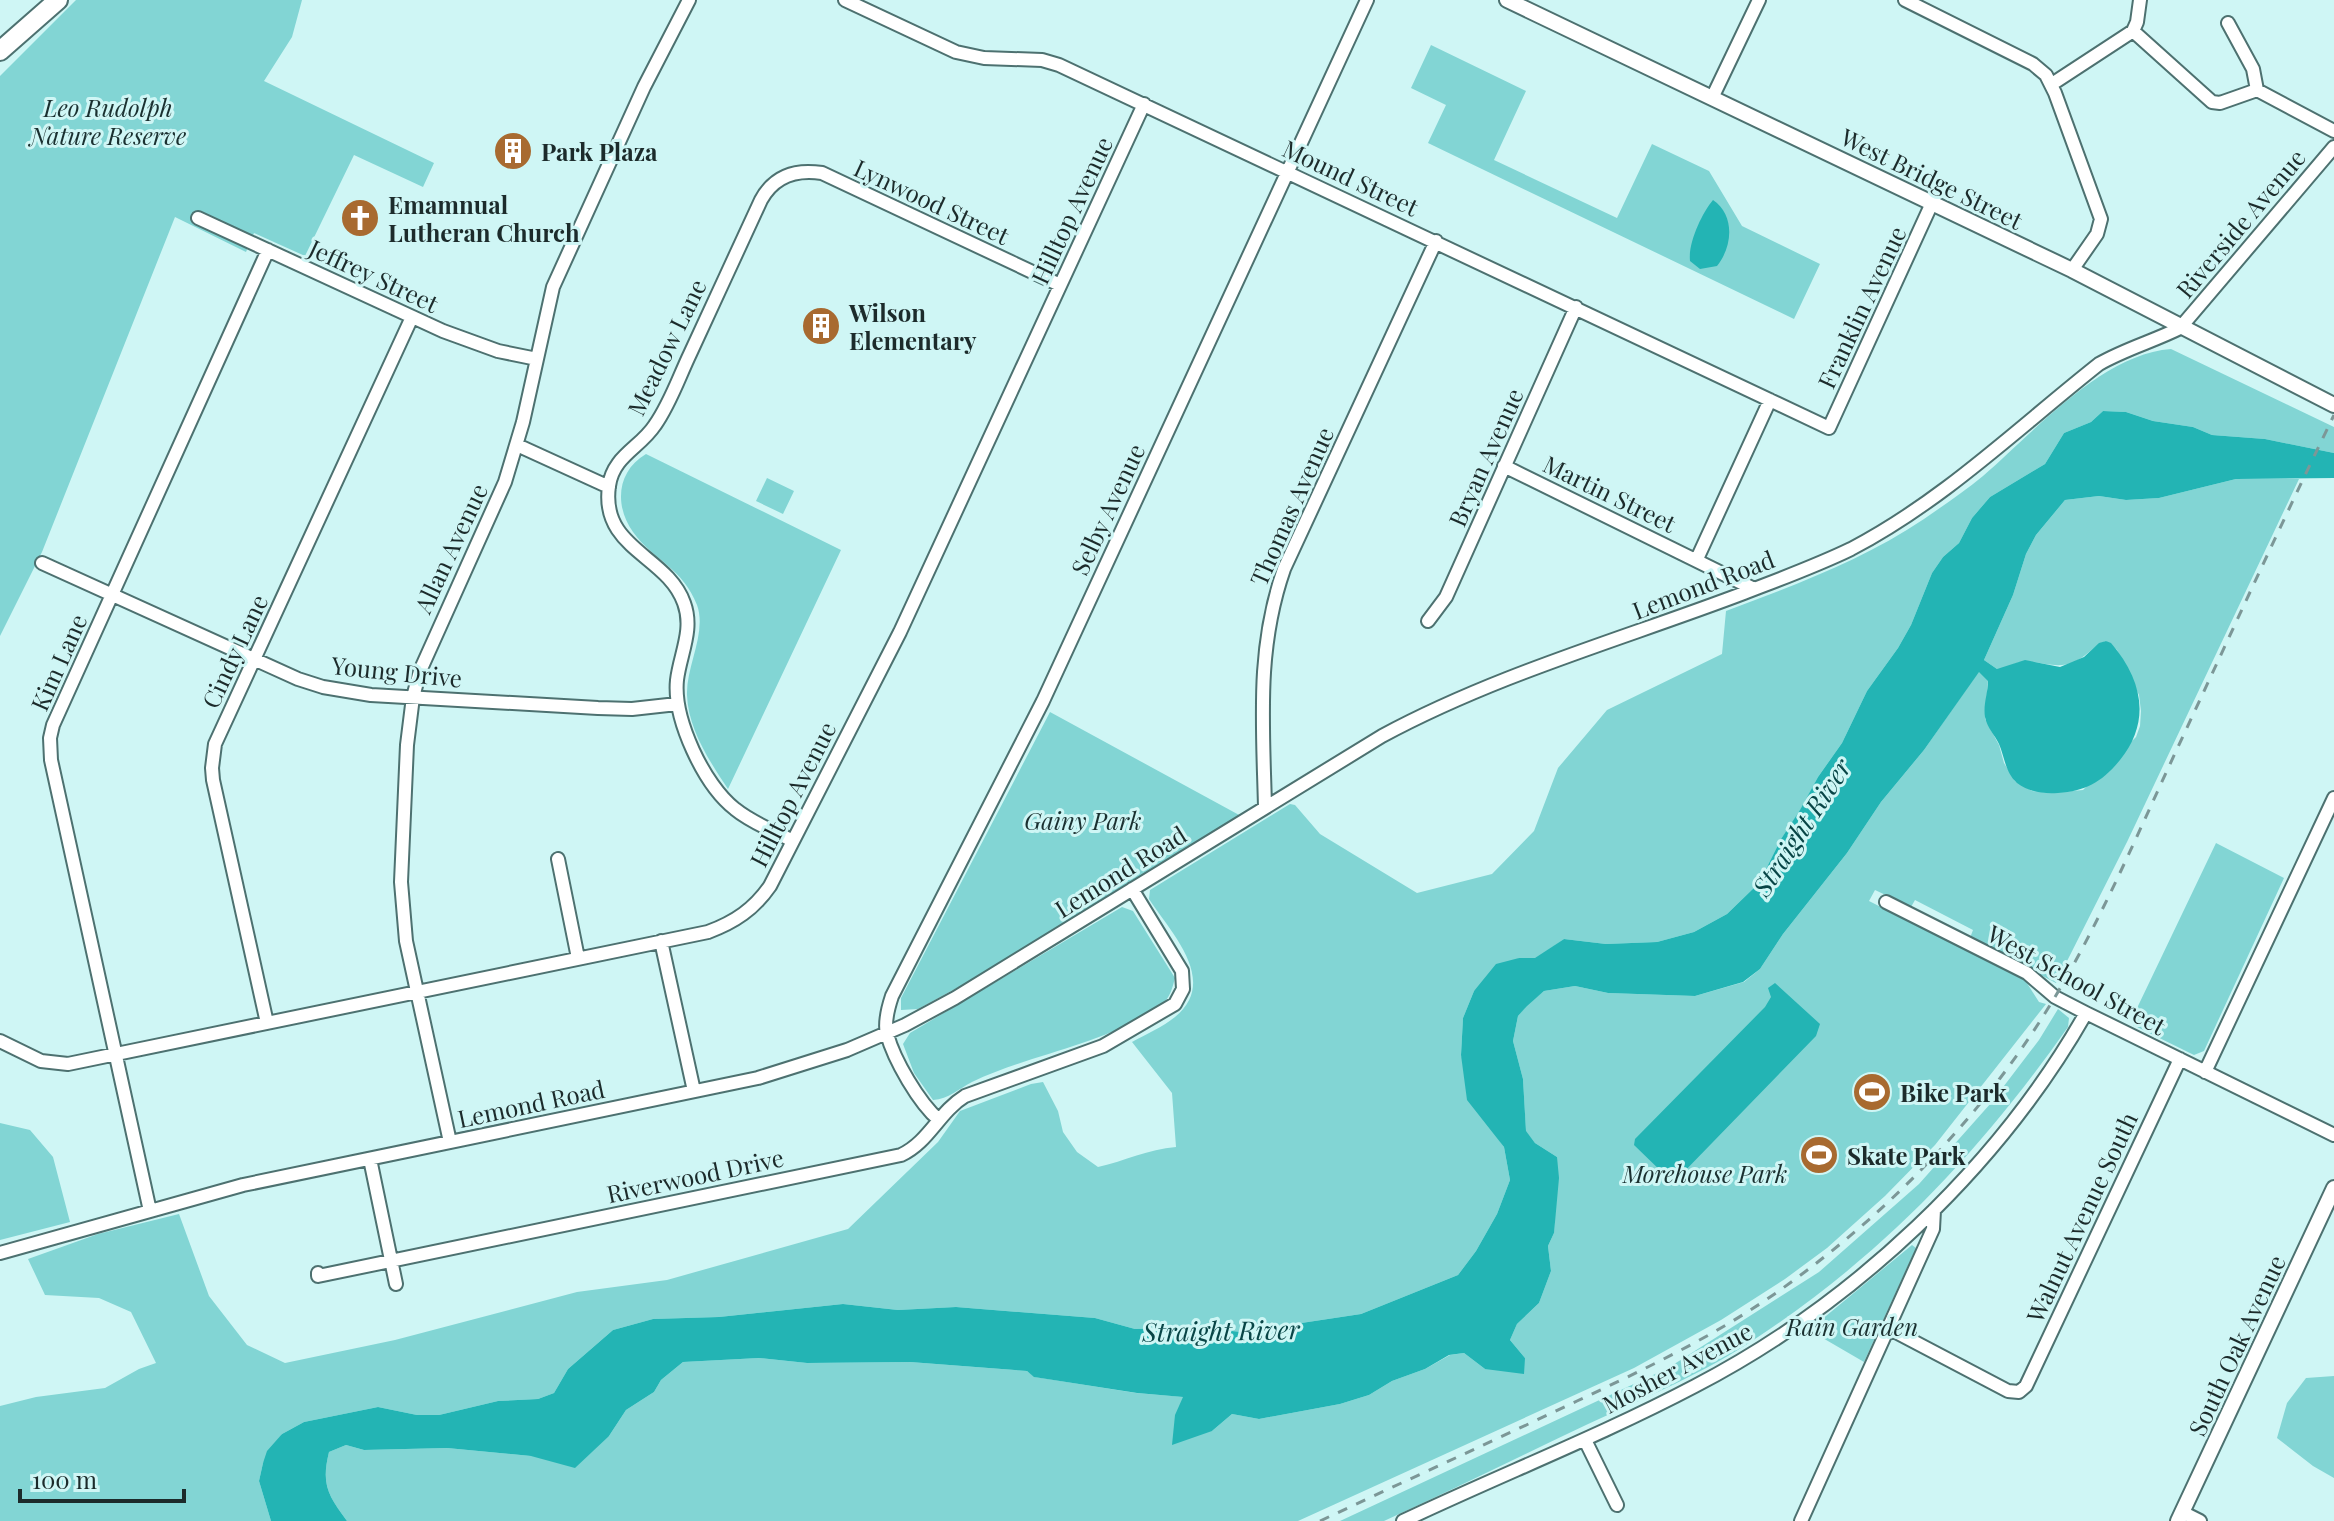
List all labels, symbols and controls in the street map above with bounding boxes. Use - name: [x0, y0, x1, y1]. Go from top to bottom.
- park label: Leo Rudolph Nature Reserve: [28, 91, 186, 151]
- street label: West Bridge Street: [1835, 120, 2029, 236]
- building icon: Park Plaza: [492, 130, 534, 172]
- street label: Hilltop Avenue: [1023, 131, 1119, 289]
- street label: Mound Street: [1278, 132, 1424, 223]
- place label: Park Plaza: [541, 135, 658, 167]
- street label: Riverside Avenue: [2168, 142, 2312, 304]
- street label: Lynwood Street: [849, 151, 1015, 251]
- place label: Emamnual Lutheran Church: [388, 188, 580, 248]
- church icon: Emamnual Lutheran Church: [339, 197, 381, 239]
- street label: Franklin Avenue: [1809, 221, 1913, 393]
- street label: Jeffrey Street: [303, 231, 444, 319]
- street label: Meadow Lane: [619, 274, 713, 420]
- place label: Wilson Elementary: [848, 296, 977, 356]
- building icon: Wilson Elementary: [800, 305, 842, 347]
- street label: Bryan Avenue: [1440, 383, 1530, 531]
- street label: Thomas Avenue: [1242, 422, 1340, 590]
- street label: Selby Avenue: [1063, 438, 1151, 580]
- street label: Martin Street: [1538, 447, 1682, 539]
- street label: Allan Avenue: [406, 478, 494, 619]
- street label: Lemond Road: [1627, 542, 1779, 626]
- street label: Cindy Lane: [194, 589, 274, 713]
- street label: Kim Lane: [23, 609, 93, 715]
- street label: Young Drive: [329, 648, 464, 694]
- street label: Hilltop Avenue: [742, 716, 842, 872]
- water label: Straight River: [1743, 751, 1859, 903]
- park label: Gainy Park: [1024, 804, 1142, 836]
- street label: Lemond Road: [1048, 818, 1192, 924]
- street label: West School Street: [1981, 916, 2172, 1041]
- sports icon: Bike Park: [1851, 1071, 1893, 1113]
- street label: Lemond Road: [455, 1072, 608, 1134]
- place label: Bike Park: [1900, 1076, 2008, 1108]
- street label: Walnut Avenue South: [2018, 1107, 2144, 1328]
- sports icon: Skate Park: [1798, 1134, 1840, 1176]
- place label: Skate Park: [1847, 1139, 1966, 1171]
- street label: Riverwood Drive: [604, 1141, 786, 1209]
- park label: Morehouse Park: [1622, 1157, 1787, 1189]
- street label: South Oak Avenue: [2180, 1250, 2292, 1440]
- park label: Rain Garden: [1785, 1310, 1918, 1342]
- water label: Straight River: [1141, 1311, 1301, 1349]
- street label: Mosher Avenue: [1597, 1314, 1757, 1420]
- scale bar: [20, 1453, 184, 1503]
- text: 100 m: [32, 1463, 97, 1495]

